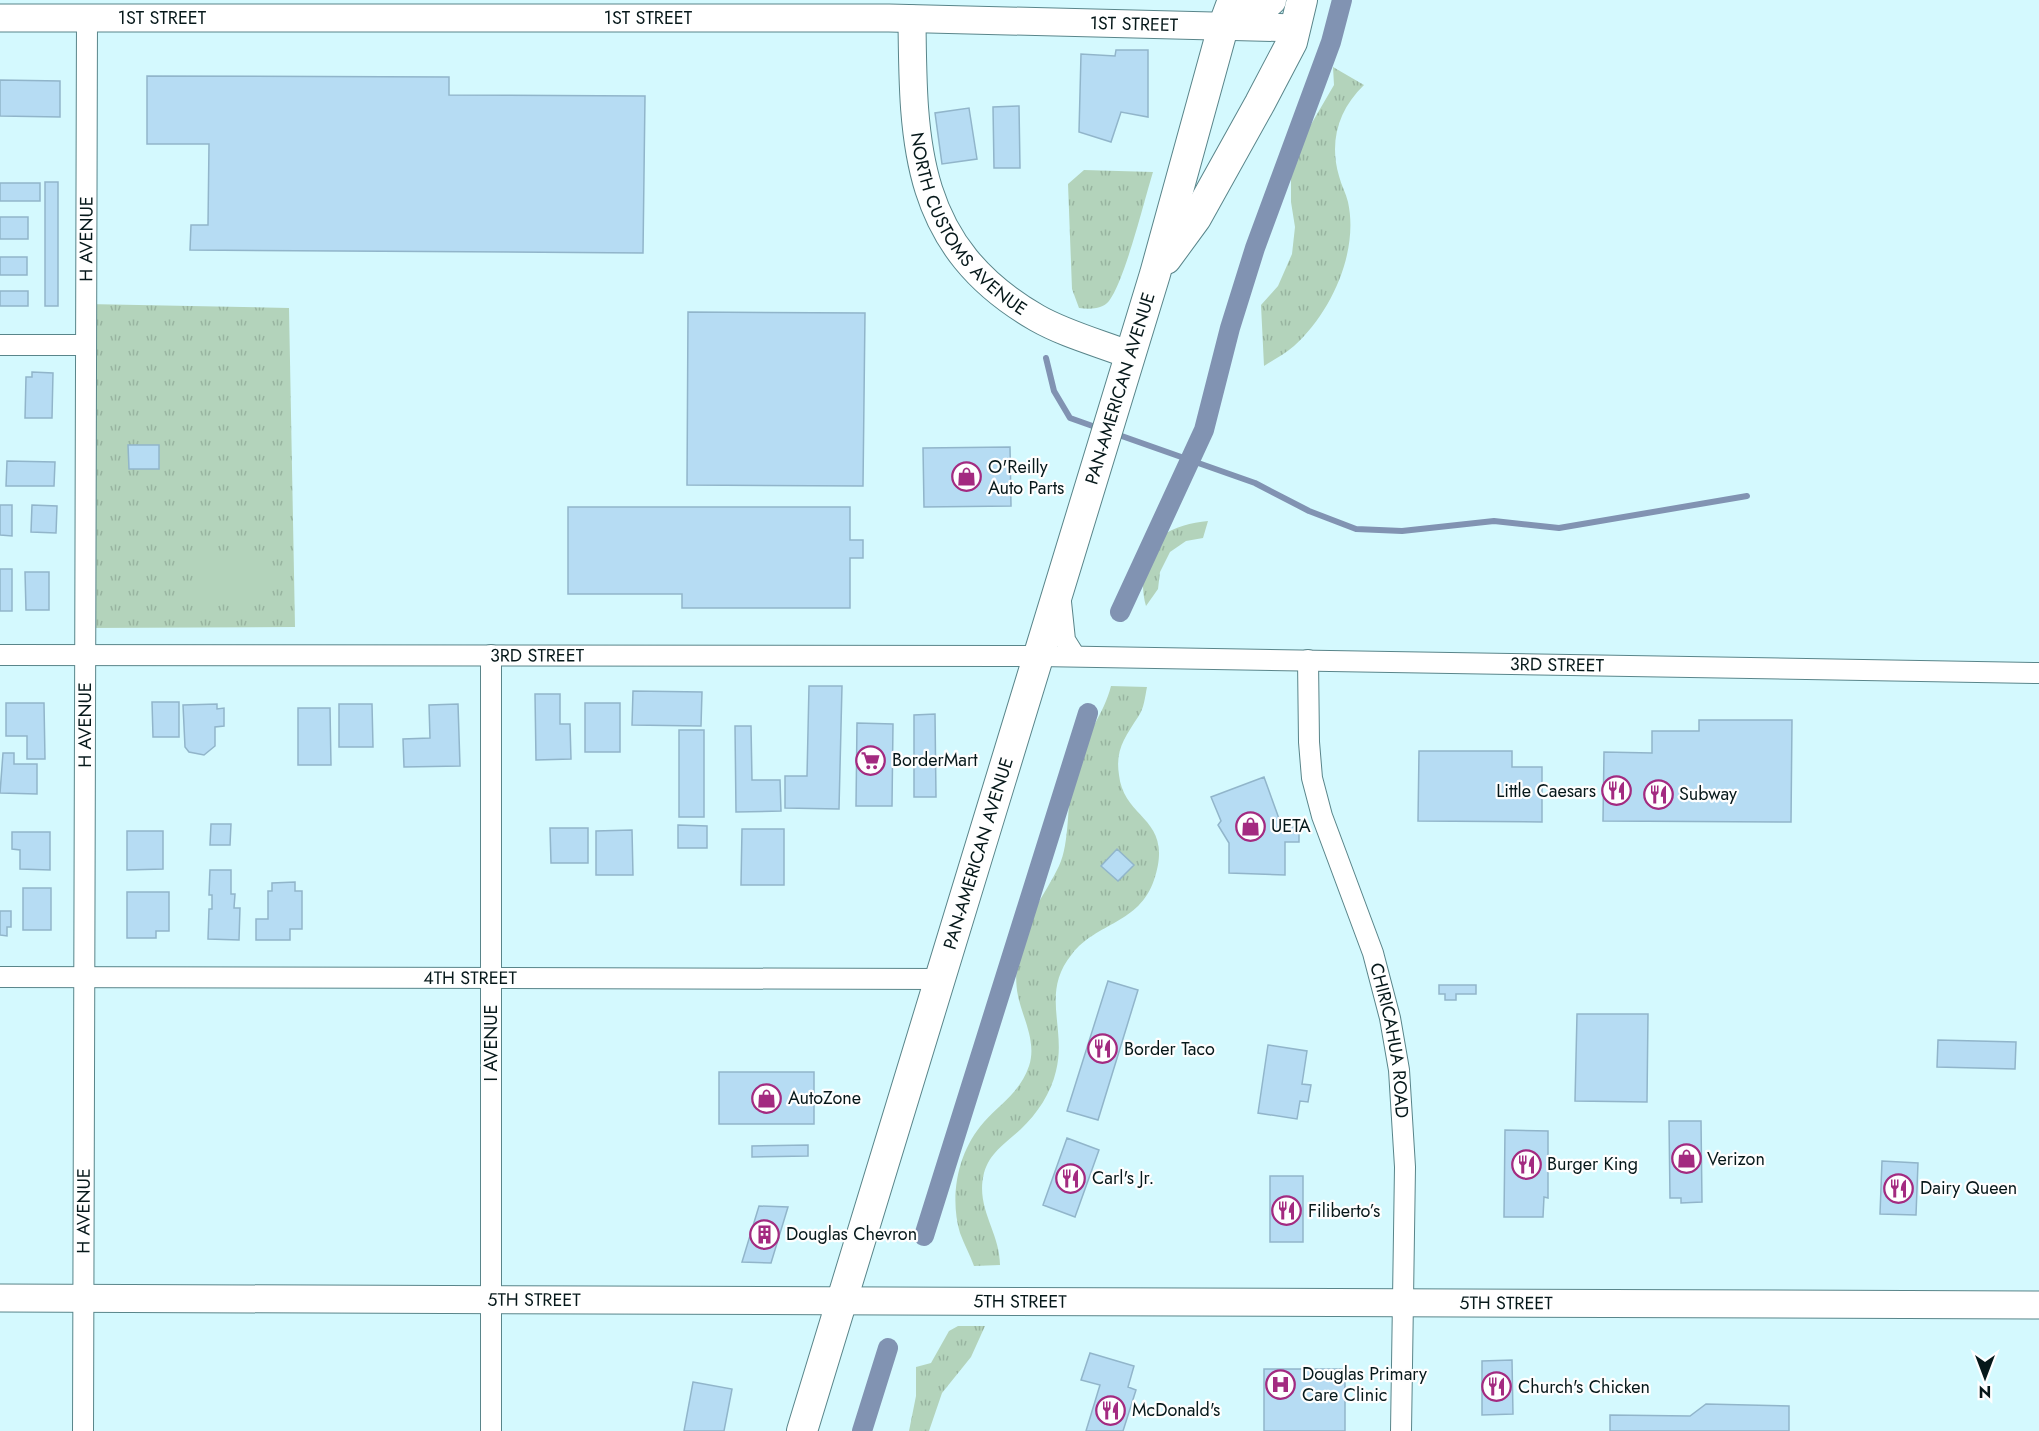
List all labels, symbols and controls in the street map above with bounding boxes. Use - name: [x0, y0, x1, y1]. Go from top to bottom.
- street label: 1ST STREET: [118, 5, 207, 31]
- street label: 1ST STREET: [604, 5, 693, 31]
- street label: 1ST STREET: [1089, 10, 1179, 38]
- street label: NORTH CUSTOMS AVENUE: [904, 131, 1032, 322]
- street label: H AVENUE: [73, 196, 99, 282]
- street label: PAN-AMERICAN AVENUE: [1079, 289, 1162, 488]
- place label: O'Reilly Auto Parts: [988, 454, 1064, 501]
- shop icon: O'Reilly Auto Parts: [951, 461, 983, 493]
- street label: 3RD STREET: [490, 642, 585, 669]
- street label: 3RD STREET: [1510, 651, 1605, 679]
- street label: H AVENUE: [72, 682, 98, 768]
- supermarket icon: BorderMart: [855, 744, 887, 776]
- place label: BorderMart: [892, 747, 978, 773]
- street label: PAN-AMERICAN AVENUE: [937, 754, 1020, 952]
- restaurant icon: Little Caesars: [1601, 775, 1633, 807]
- place label: Little Caesars: [1496, 778, 1596, 804]
- restaurant icon: Subway: [1642, 778, 1674, 810]
- place label: Subway: [1679, 781, 1737, 807]
- shop icon: UETA: [1234, 810, 1266, 842]
- place label: UETA: [1271, 813, 1311, 839]
- street label: CHIRICAHUA ROAD: [1363, 960, 1415, 1119]
- street label: 4TH STREET: [423, 965, 517, 991]
- street label: I AVENUE: [478, 1005, 504, 1081]
- restaurant icon: Border Taco: [1087, 1033, 1119, 1065]
- place label: Border Taco: [1124, 1036, 1215, 1062]
- shop icon: AutoZone: [751, 1082, 783, 1114]
- place label: AutoZone: [788, 1085, 861, 1111]
- shop icon: Verizon: [1670, 1143, 1702, 1175]
- place label: Verizon: [1707, 1146, 1765, 1172]
- restaurant icon: Burger King: [1510, 1148, 1542, 1180]
- place label: Burger King: [1547, 1151, 1638, 1177]
- restaurant icon: Carl's Jr.: [1055, 1162, 1087, 1194]
- place label: Carl's Jr.: [1092, 1165, 1154, 1191]
- street label: H AVENUE: [71, 1168, 97, 1254]
- restaurant icon: Dairy Queen: [1883, 1172, 1915, 1204]
- place label: Dairy Queen: [1920, 1175, 2017, 1201]
- restaurant icon: Filiberto’s: [1271, 1195, 1303, 1227]
- place label: Filiberto’s: [1308, 1198, 1380, 1224]
- building icon: Douglas Chevron: [749, 1218, 781, 1250]
- place label: Douglas Chevron: [786, 1221, 917, 1247]
- street label: 5TH STREET: [487, 1287, 581, 1313]
- street label: 5TH STREET: [973, 1288, 1067, 1315]
- street label: 5TH STREET: [1459, 1290, 1553, 1316]
- north arrow: [1955, 1347, 2015, 1407]
- place label: Douglas Primary Care Clinic: [1302, 1361, 1427, 1408]
- hospital icon: Douglas Primary Care Clinic: [1265, 1368, 1297, 1400]
- restaurant icon: Church's Chicken: [1481, 1371, 1513, 1403]
- place label: Church's Chicken: [1518, 1374, 1650, 1400]
- text: N: [1979, 1380, 1991, 1403]
- restaurant icon: McDonald's: [1095, 1394, 1127, 1426]
- place label: McDonald's: [1132, 1397, 1220, 1423]

